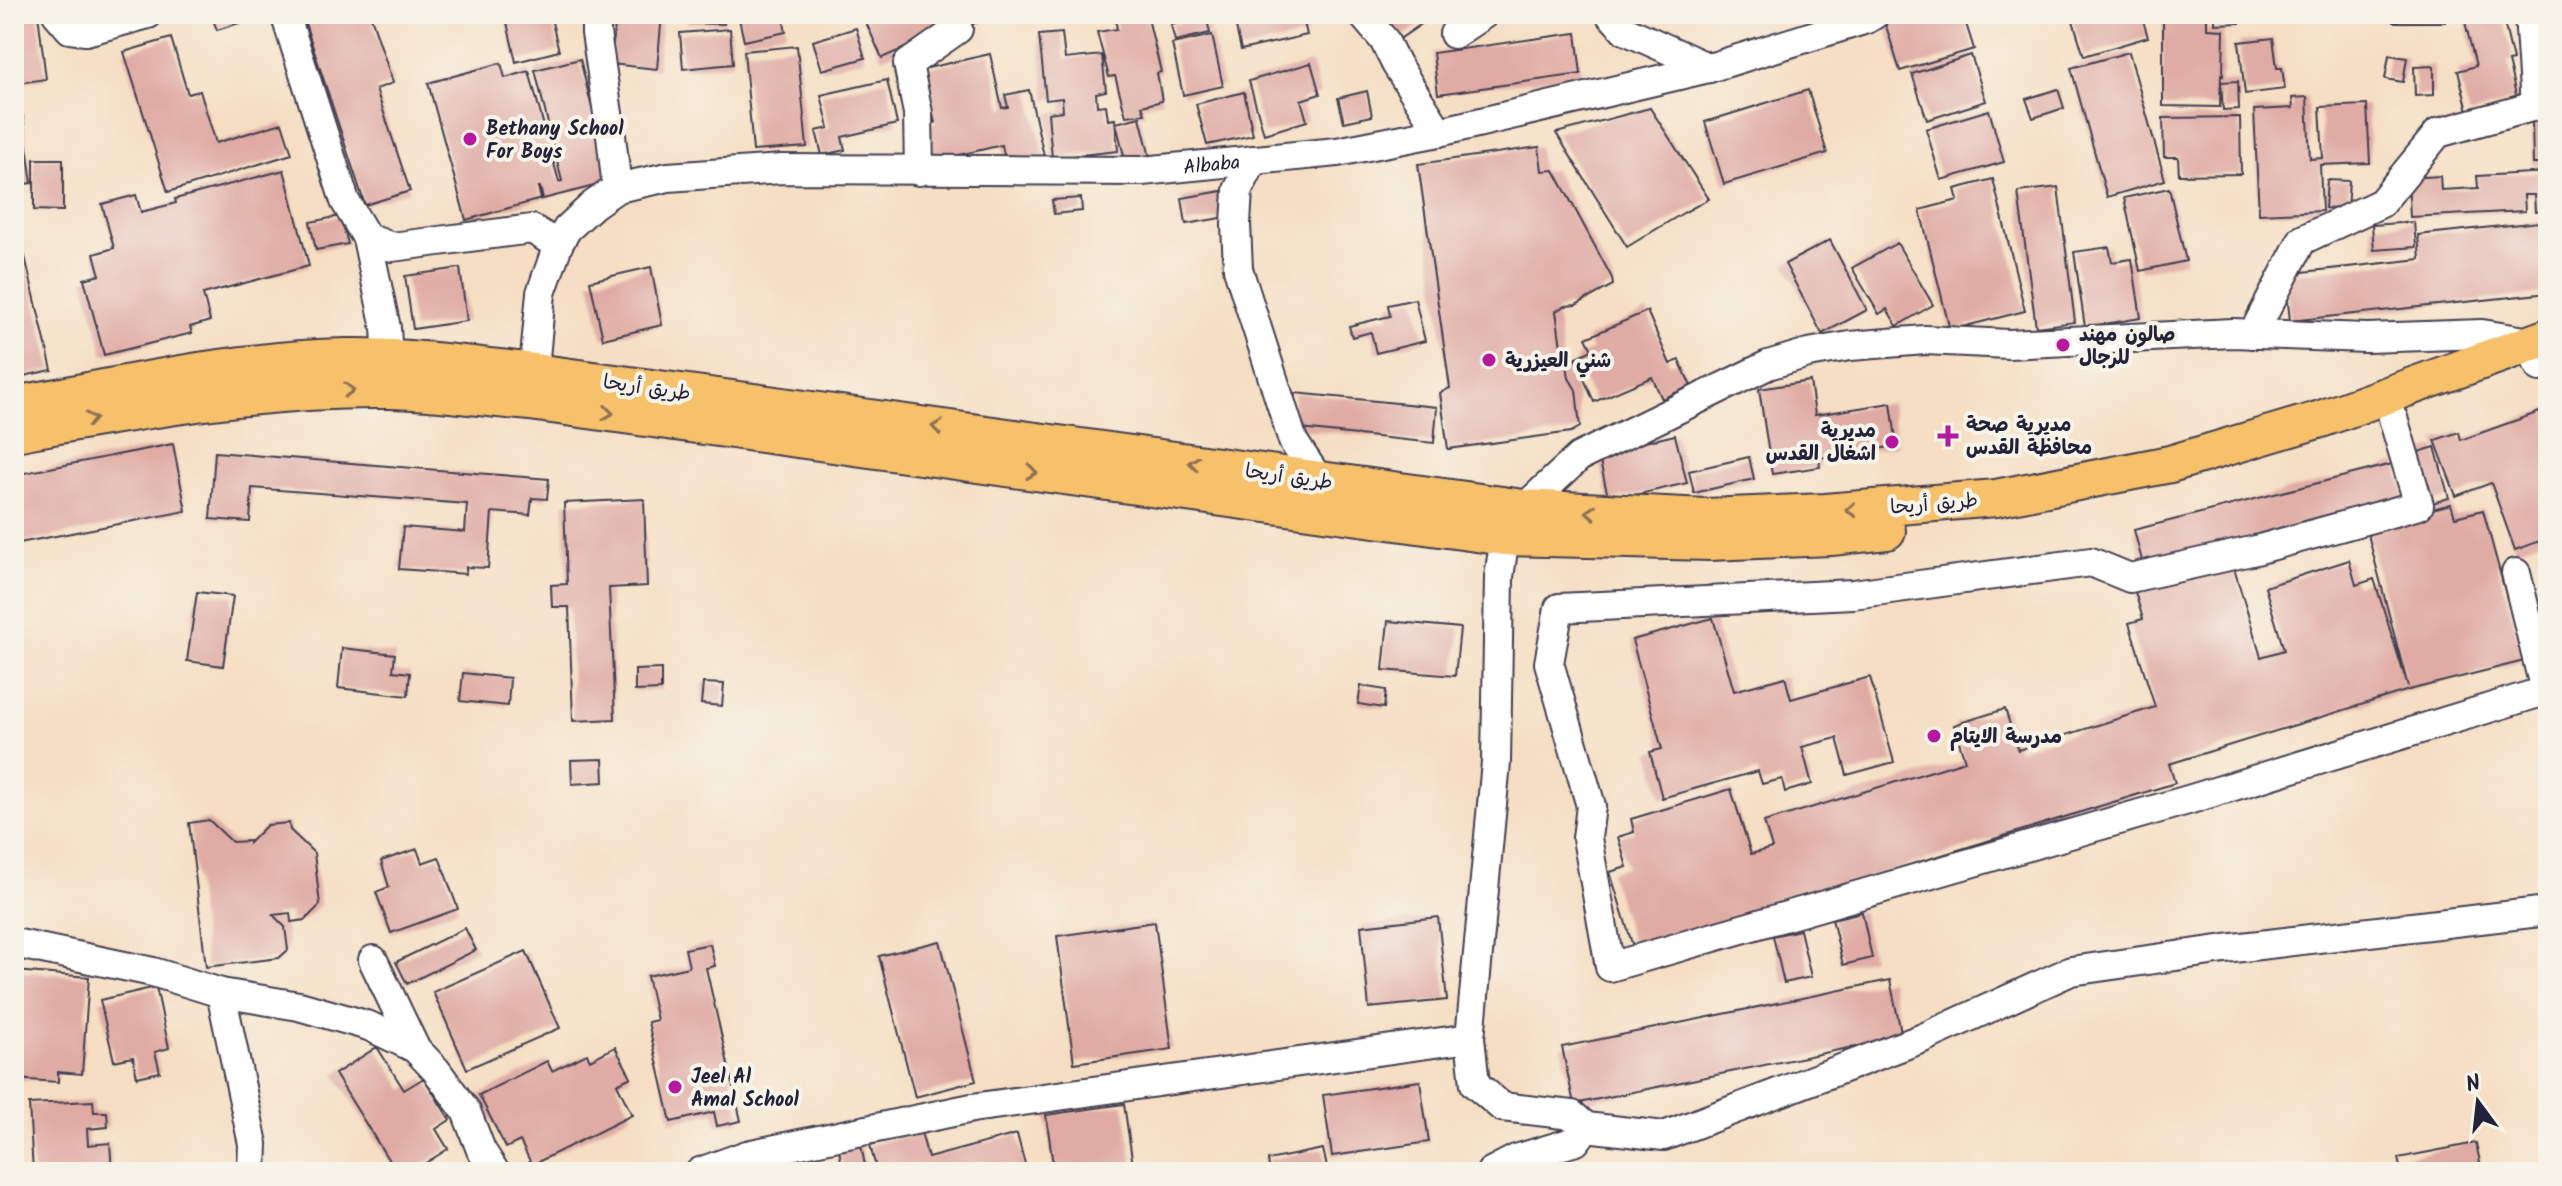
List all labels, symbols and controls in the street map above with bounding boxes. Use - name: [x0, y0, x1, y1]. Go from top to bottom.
- place label: Bethany School For Boys: [486, 114, 624, 169]
- marker: Bethany School For Boys: [461, 130, 479, 148]
- street label: Albaba: [1182, 148, 1242, 185]
- place label: صالون مهند للرجال: [2079, 320, 2175, 375]
- marker: صالون مهند للرجال: [2054, 336, 2072, 354]
- place label: شني العيزرية: [1505, 346, 1611, 378]
- marker: شني العيزرية: [1480, 351, 1498, 369]
- street label: طريق أريحا: [601, 367, 693, 411]
- one-way arrow: [343, 382, 356, 399]
- one-way arrow: [601, 404, 614, 421]
- place label: مديرية صحة محافظة القدس: [1966, 410, 2092, 465]
- one-way arrow: [84, 412, 98, 429]
- place label: مديرية اشغال القدس: [1766, 416, 1876, 471]
- one-way arrow: [930, 419, 943, 436]
- marker: مديرية صحة محافظة القدس: [1937, 425, 1959, 447]
- marker: مديرية اشغال القدس: [1883, 433, 1901, 451]
- one-way arrow: [1187, 454, 1200, 471]
- street label: طريق أريحا: [1243, 456, 1335, 500]
- one-way arrow: [1025, 463, 1038, 480]
- street label: طريق أريحا: [1889, 485, 1980, 525]
- one-way arrow: [1844, 501, 1857, 518]
- one-way arrow: [1584, 504, 1597, 521]
- place label: مدرسة الايتام: [1950, 722, 2062, 754]
- marker: مدرسة الايتام: [1925, 727, 1943, 745]
- place label: Jeel Al Amal School: [691, 1062, 800, 1117]
- north arrow: [2438, 1062, 2518, 1142]
- text: N: [2462, 1066, 2485, 1104]
- marker: Jeel Al Amal School: [666, 1078, 684, 1096]

